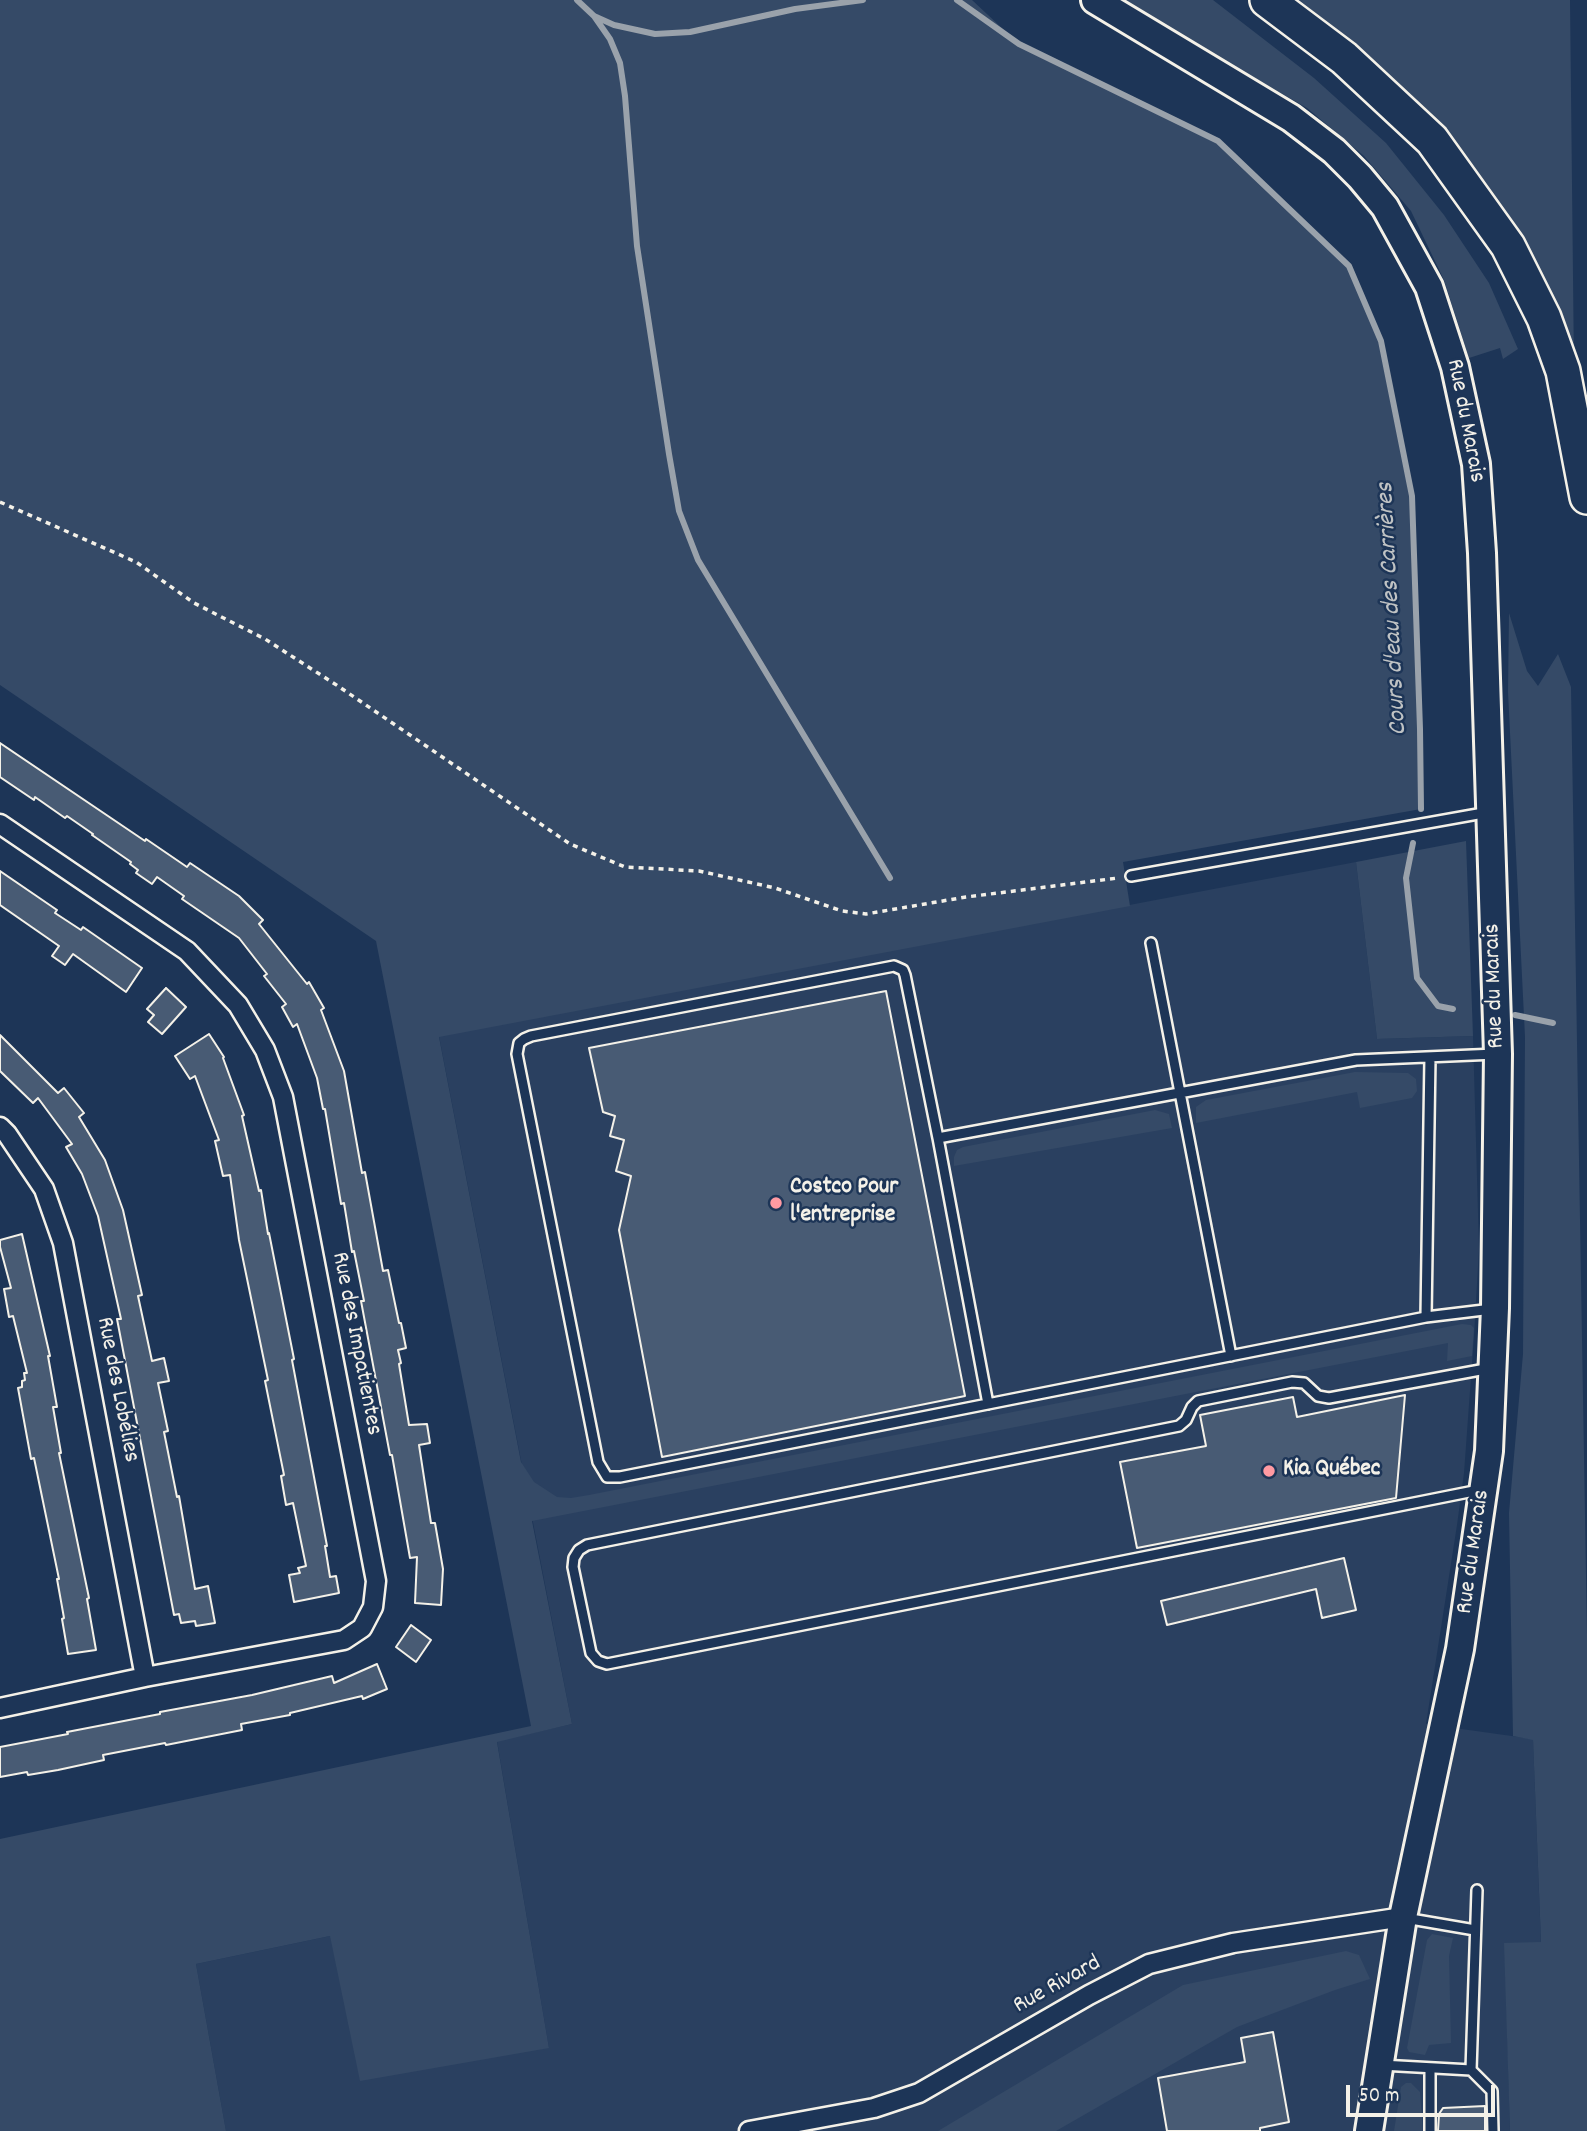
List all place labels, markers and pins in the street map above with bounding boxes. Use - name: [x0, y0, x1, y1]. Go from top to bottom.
- place label: Costco Pour l'entreprise: [790, 1175, 898, 1231]
- marker: Costco Pour l'entreprise: [768, 1195, 784, 1211]
- place label: Kia Québec: [1283, 1457, 1381, 1485]
- marker: Kia Québec: [1261, 1463, 1277, 1479]

